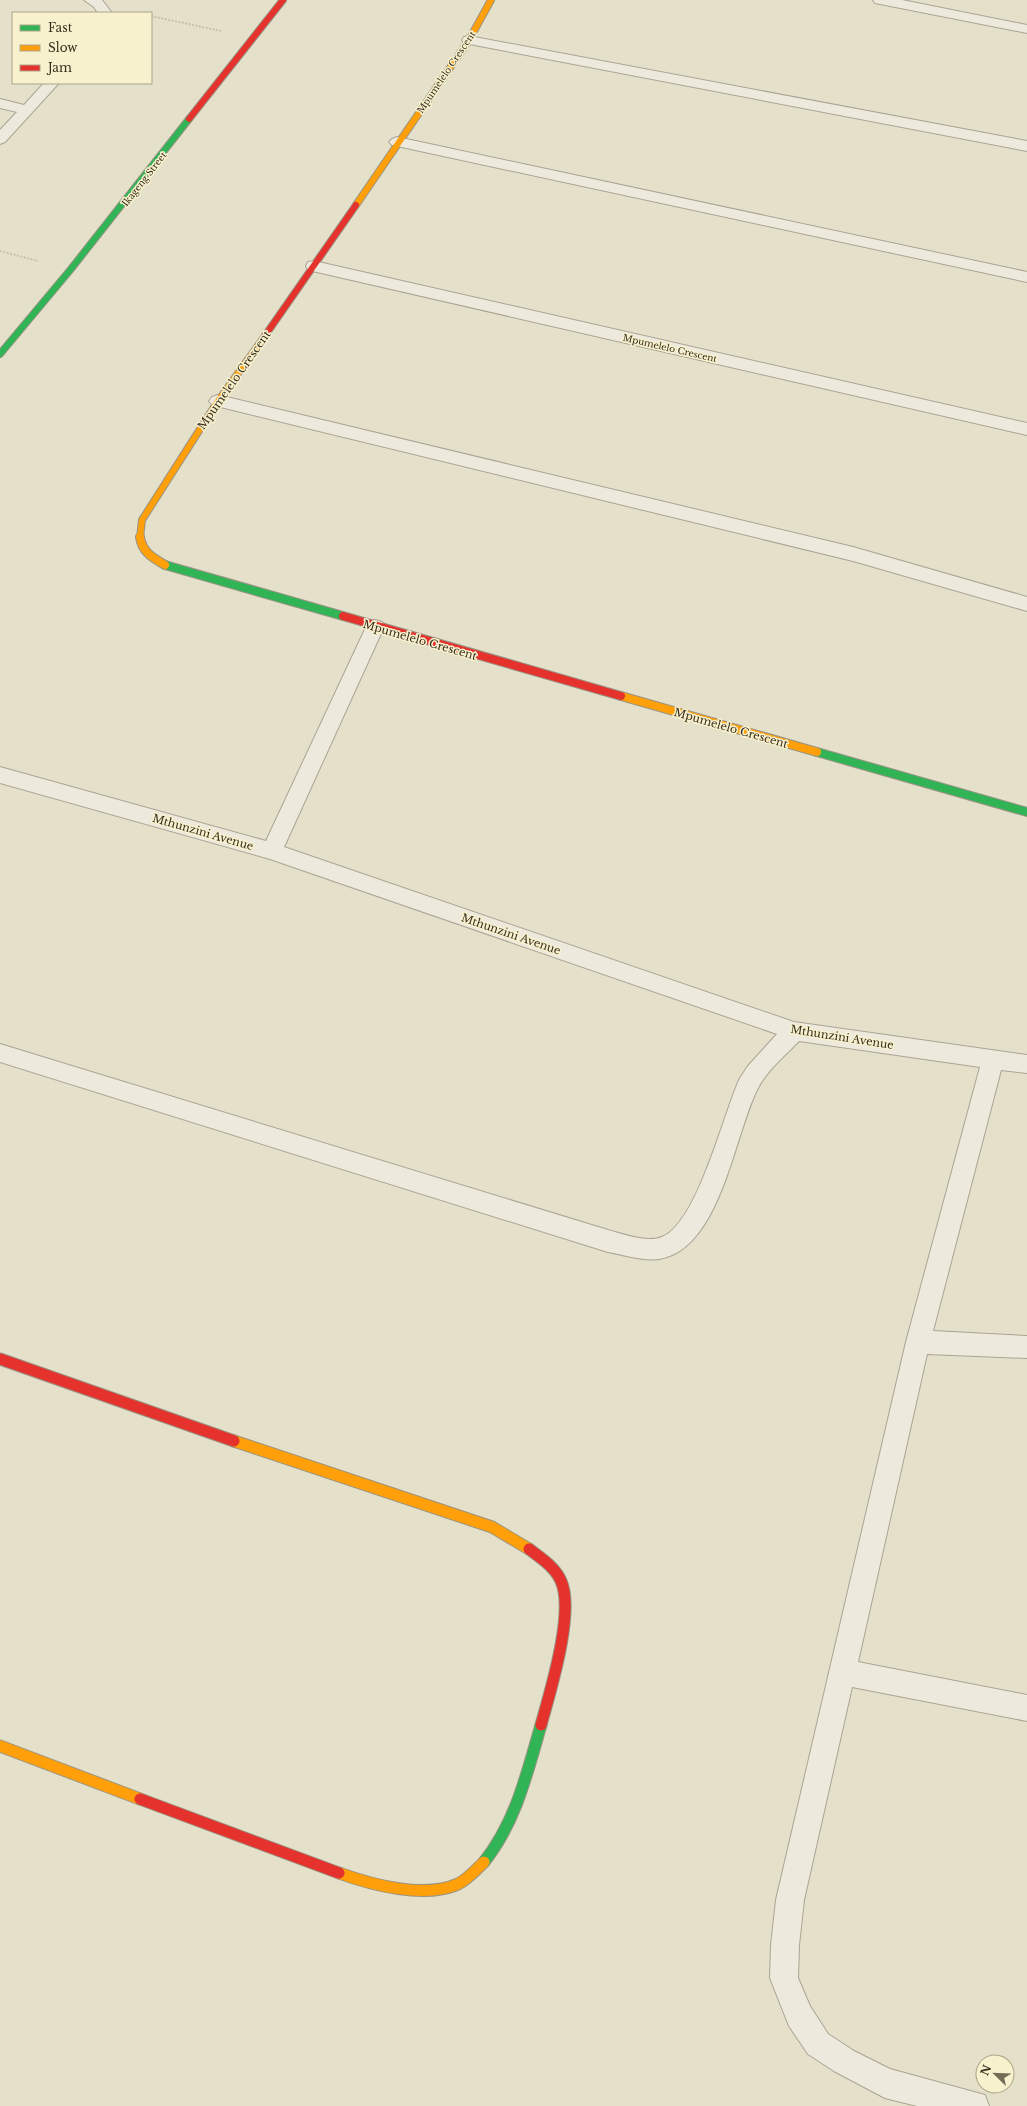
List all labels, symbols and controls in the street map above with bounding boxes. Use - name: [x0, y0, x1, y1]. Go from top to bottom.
- legend: [12, 12, 152, 84]
- text: Fast: [48, 20, 73, 35]
- street label: Mpumelelo Crescent: [415, 28, 478, 115]
- text: Slow: [48, 40, 78, 55]
- text: Jam: [46, 60, 72, 75]
- street label: Ikageng Street: [119, 149, 169, 208]
- street label: Mpumelelo Crescent: [194, 327, 274, 432]
- street label: Mpumelelo Crescent: [622, 332, 719, 364]
- street label: Mpumelelo Crescent: [361, 617, 479, 663]
- street label: Mpumelelo Crescent: [672, 705, 790, 751]
- street label: Mthunzini Avenue: [151, 811, 255, 853]
- street label: Mthunzini Avenue: [459, 910, 563, 958]
- street label: Mthunzini Avenue: [789, 1022, 895, 1052]
- north arrow: [975, 2054, 1015, 2094]
- text: N: [977, 2062, 995, 2078]

